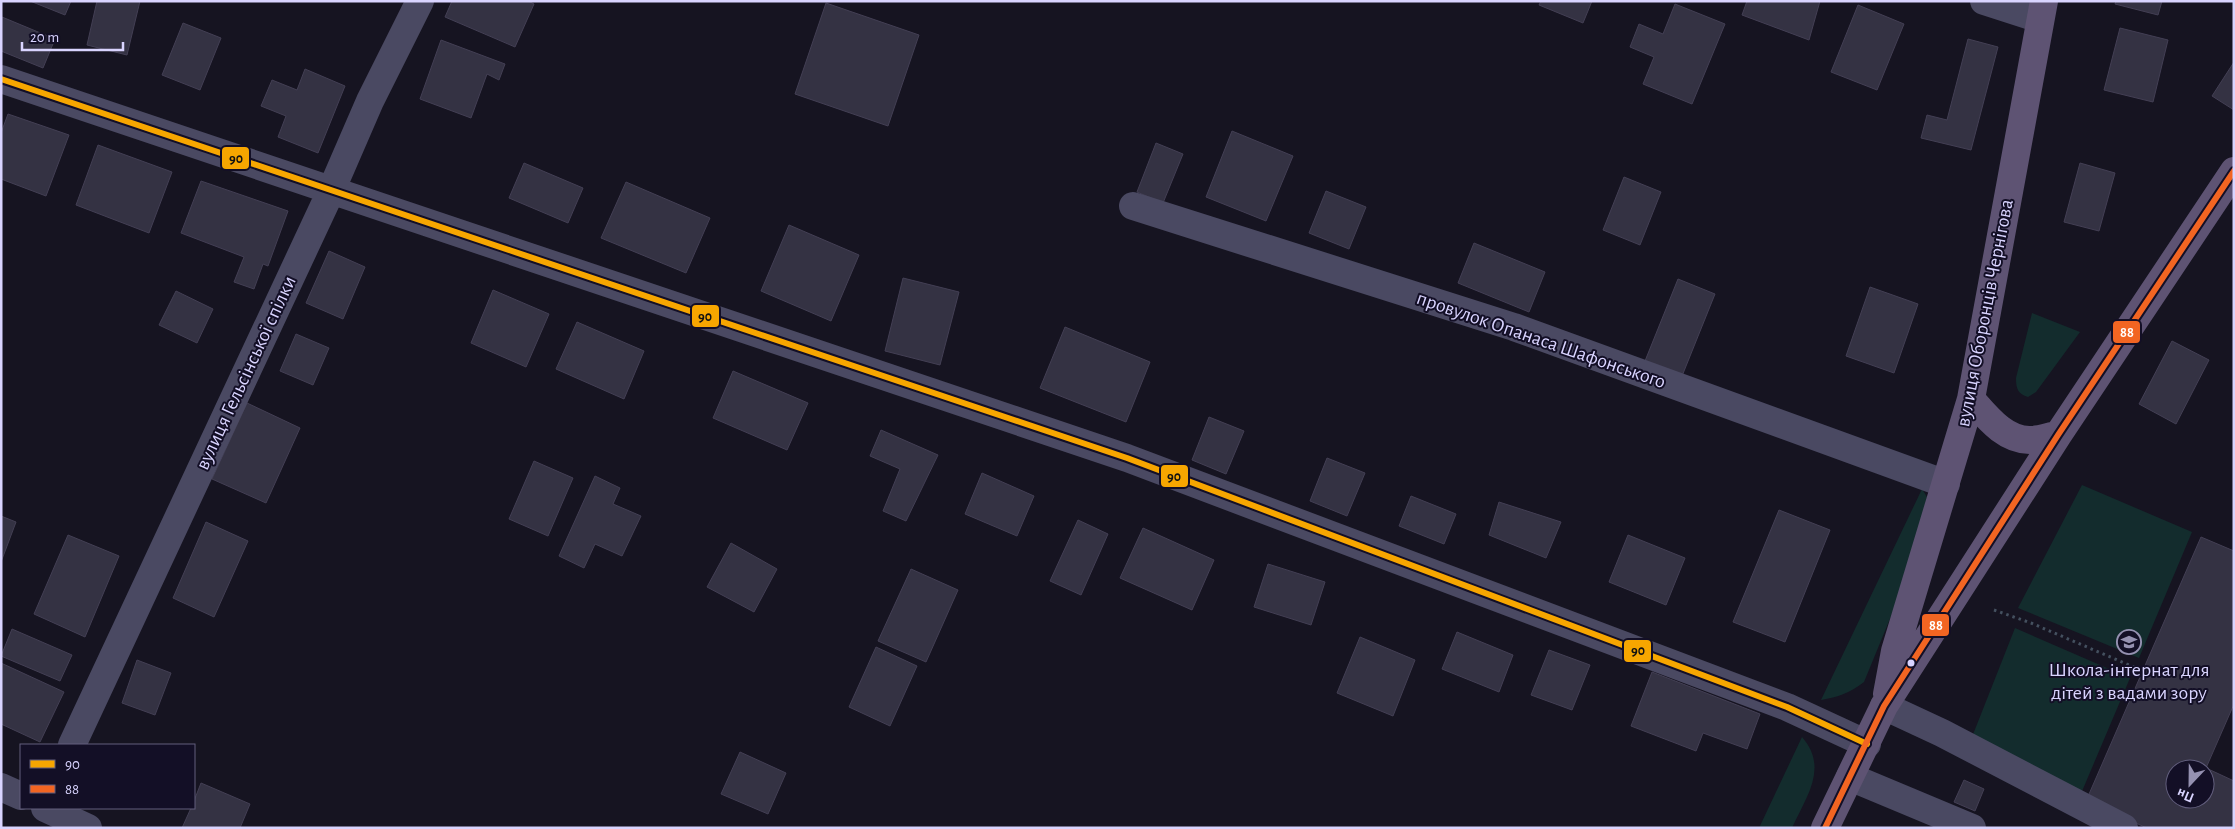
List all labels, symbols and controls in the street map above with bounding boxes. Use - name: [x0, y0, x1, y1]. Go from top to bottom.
- scale bar: [22, 20, 124, 52]
- text: 20 m: [30, 30, 59, 45]
- line badge: 90: [221, 146, 250, 170]
- text: 90: [229, 152, 243, 166]
- street label: вулиця Оборонців Чернігова: [1953, 198, 2017, 428]
- street label: вулиця Гельсінської спілки: [192, 273, 300, 473]
- street label: провулок Опанаса Шафонського: [1414, 288, 1668, 392]
- line badge: 90: [691, 304, 720, 328]
- text: 90: [698, 310, 712, 324]
- line badge: 88: [2112, 320, 2141, 344]
- text: 88: [2120, 326, 2134, 340]
- line badge: 90: [1160, 464, 1189, 488]
- text: 90: [1167, 470, 1181, 484]
- line badge: 88: [1921, 613, 1950, 637]
- text: 88: [1929, 619, 1943, 633]
- school or university icon: Школа-інтернат для дітей з вадами зору: [2116, 629, 2142, 655]
- line badge: 90: [1623, 639, 1652, 663]
- text: 90: [1631, 644, 1645, 658]
- unlabelled marker: [1906, 658, 1916, 668]
- place label: Школа-інтернат для дітей з вадами зору: [2048, 660, 2210, 703]
- legend: [20, 744, 195, 809]
- text: 90: [65, 757, 80, 772]
- north arrow: [2165, 759, 2215, 809]
- text: 88: [65, 782, 79, 797]
- text: Пн: [2175, 785, 2196, 805]

